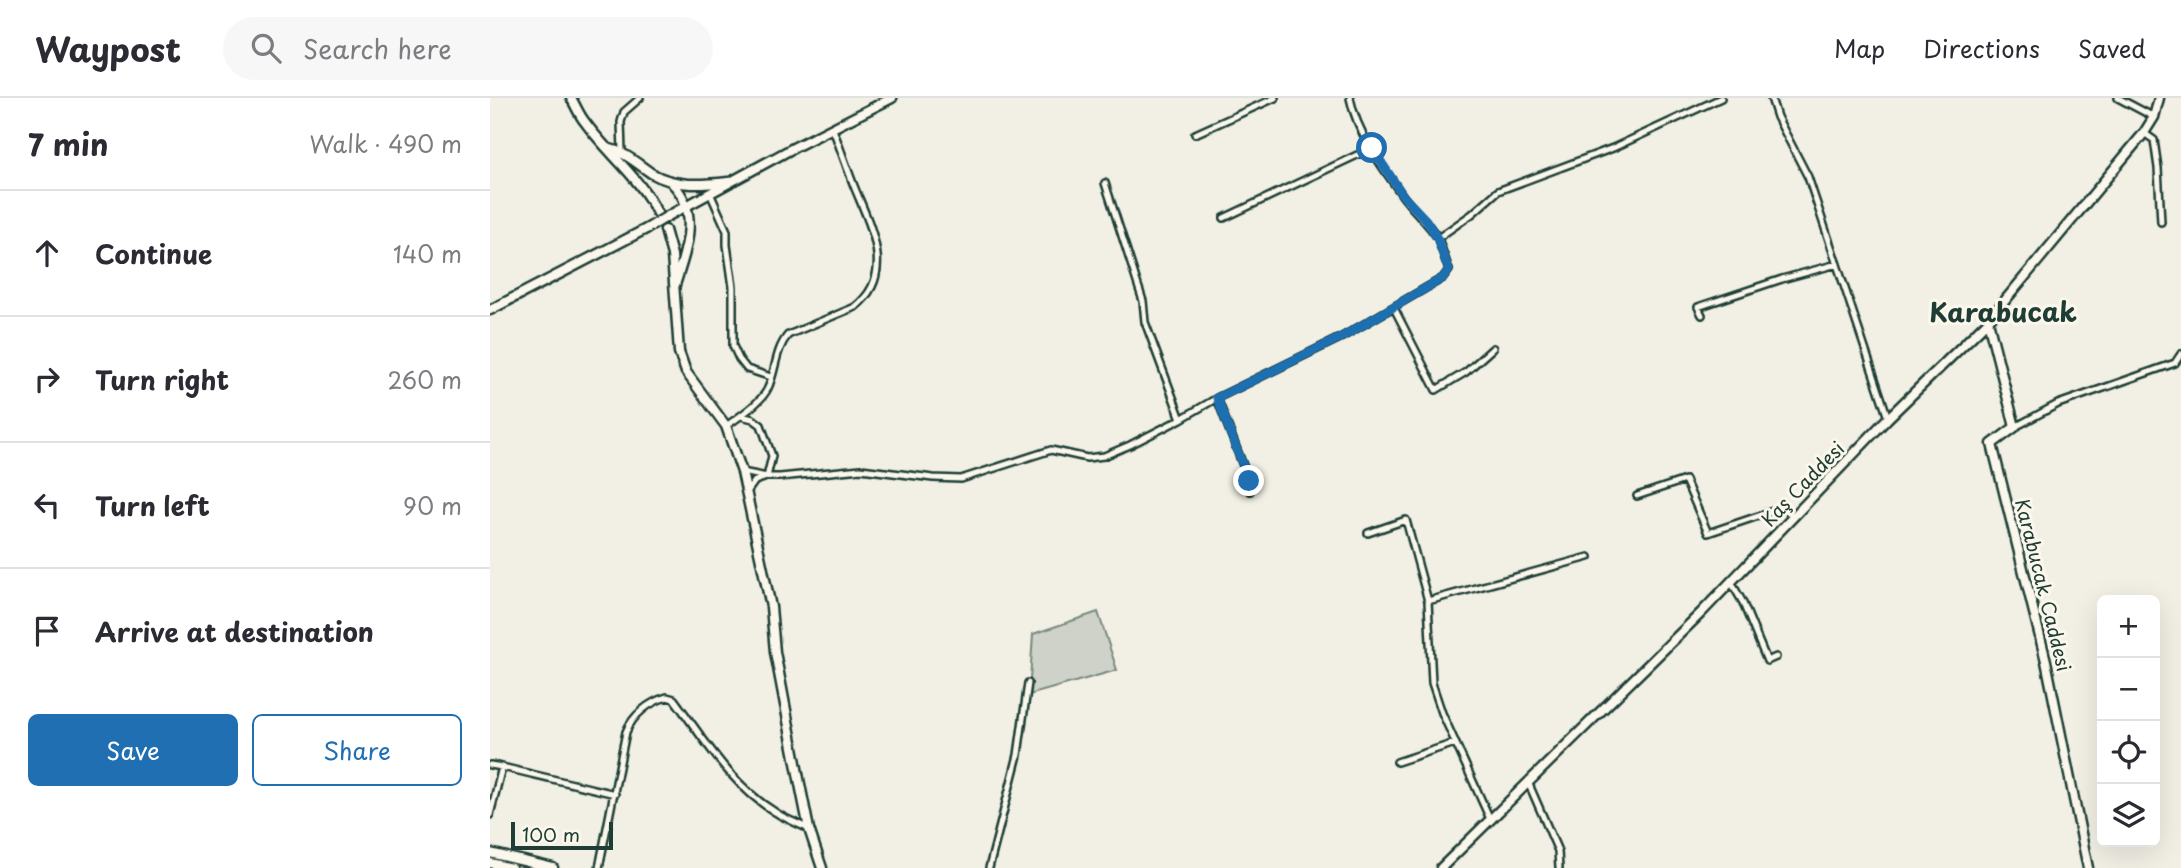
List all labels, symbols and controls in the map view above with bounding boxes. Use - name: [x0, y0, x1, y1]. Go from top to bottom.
- search box: [223, 17, 713, 80]
- text: Waypost: [35, 23, 181, 73]
- icon: search: [247, 29, 285, 67]
- text: Search here: [303, 29, 452, 68]
- text: Map: [1834, 30, 1885, 66]
- text: Directions: [1923, 30, 2040, 66]
- text: Saved: [2078, 30, 2146, 66]
- text: 7 min: [28, 121, 109, 166]
- text: Walk · 490 m: [310, 126, 462, 161]
- route start: [1356, 132, 1387, 163]
- icon: ahead: [28, 234, 66, 272]
- text: Continue: [95, 234, 212, 273]
- text: 140 m: [393, 236, 462, 271]
- district label: Karabucak: [1929, 292, 2077, 331]
- icon: right: [28, 360, 66, 398]
- text: Turn right: [95, 360, 229, 399]
- text: 260 m: [387, 362, 462, 397]
- street label: Kaş Caddesi: [1754, 434, 1850, 532]
- route end: [1233, 465, 1264, 496]
- icon: left: [28, 486, 66, 524]
- text: Turn left: [95, 486, 210, 525]
- text: 90 m: [403, 488, 462, 523]
- street label: Karabucak Caddesi: [2009, 495, 2079, 674]
- map controls: [2097, 595, 2160, 847]
- button: +: [2097, 595, 2160, 658]
- icon: arrive: [28, 612, 66, 650]
- text: Arrive at destination: [95, 612, 374, 651]
- button: −: [2097, 658, 2160, 721]
- button: Save: [28, 714, 238, 786]
- button: Share: [252, 714, 462, 786]
- button: locate: [2097, 721, 2160, 784]
- button: layers: [2097, 784, 2160, 847]
- scale bar: [511, 819, 612, 851]
- text: 100 m: [522, 820, 580, 848]

